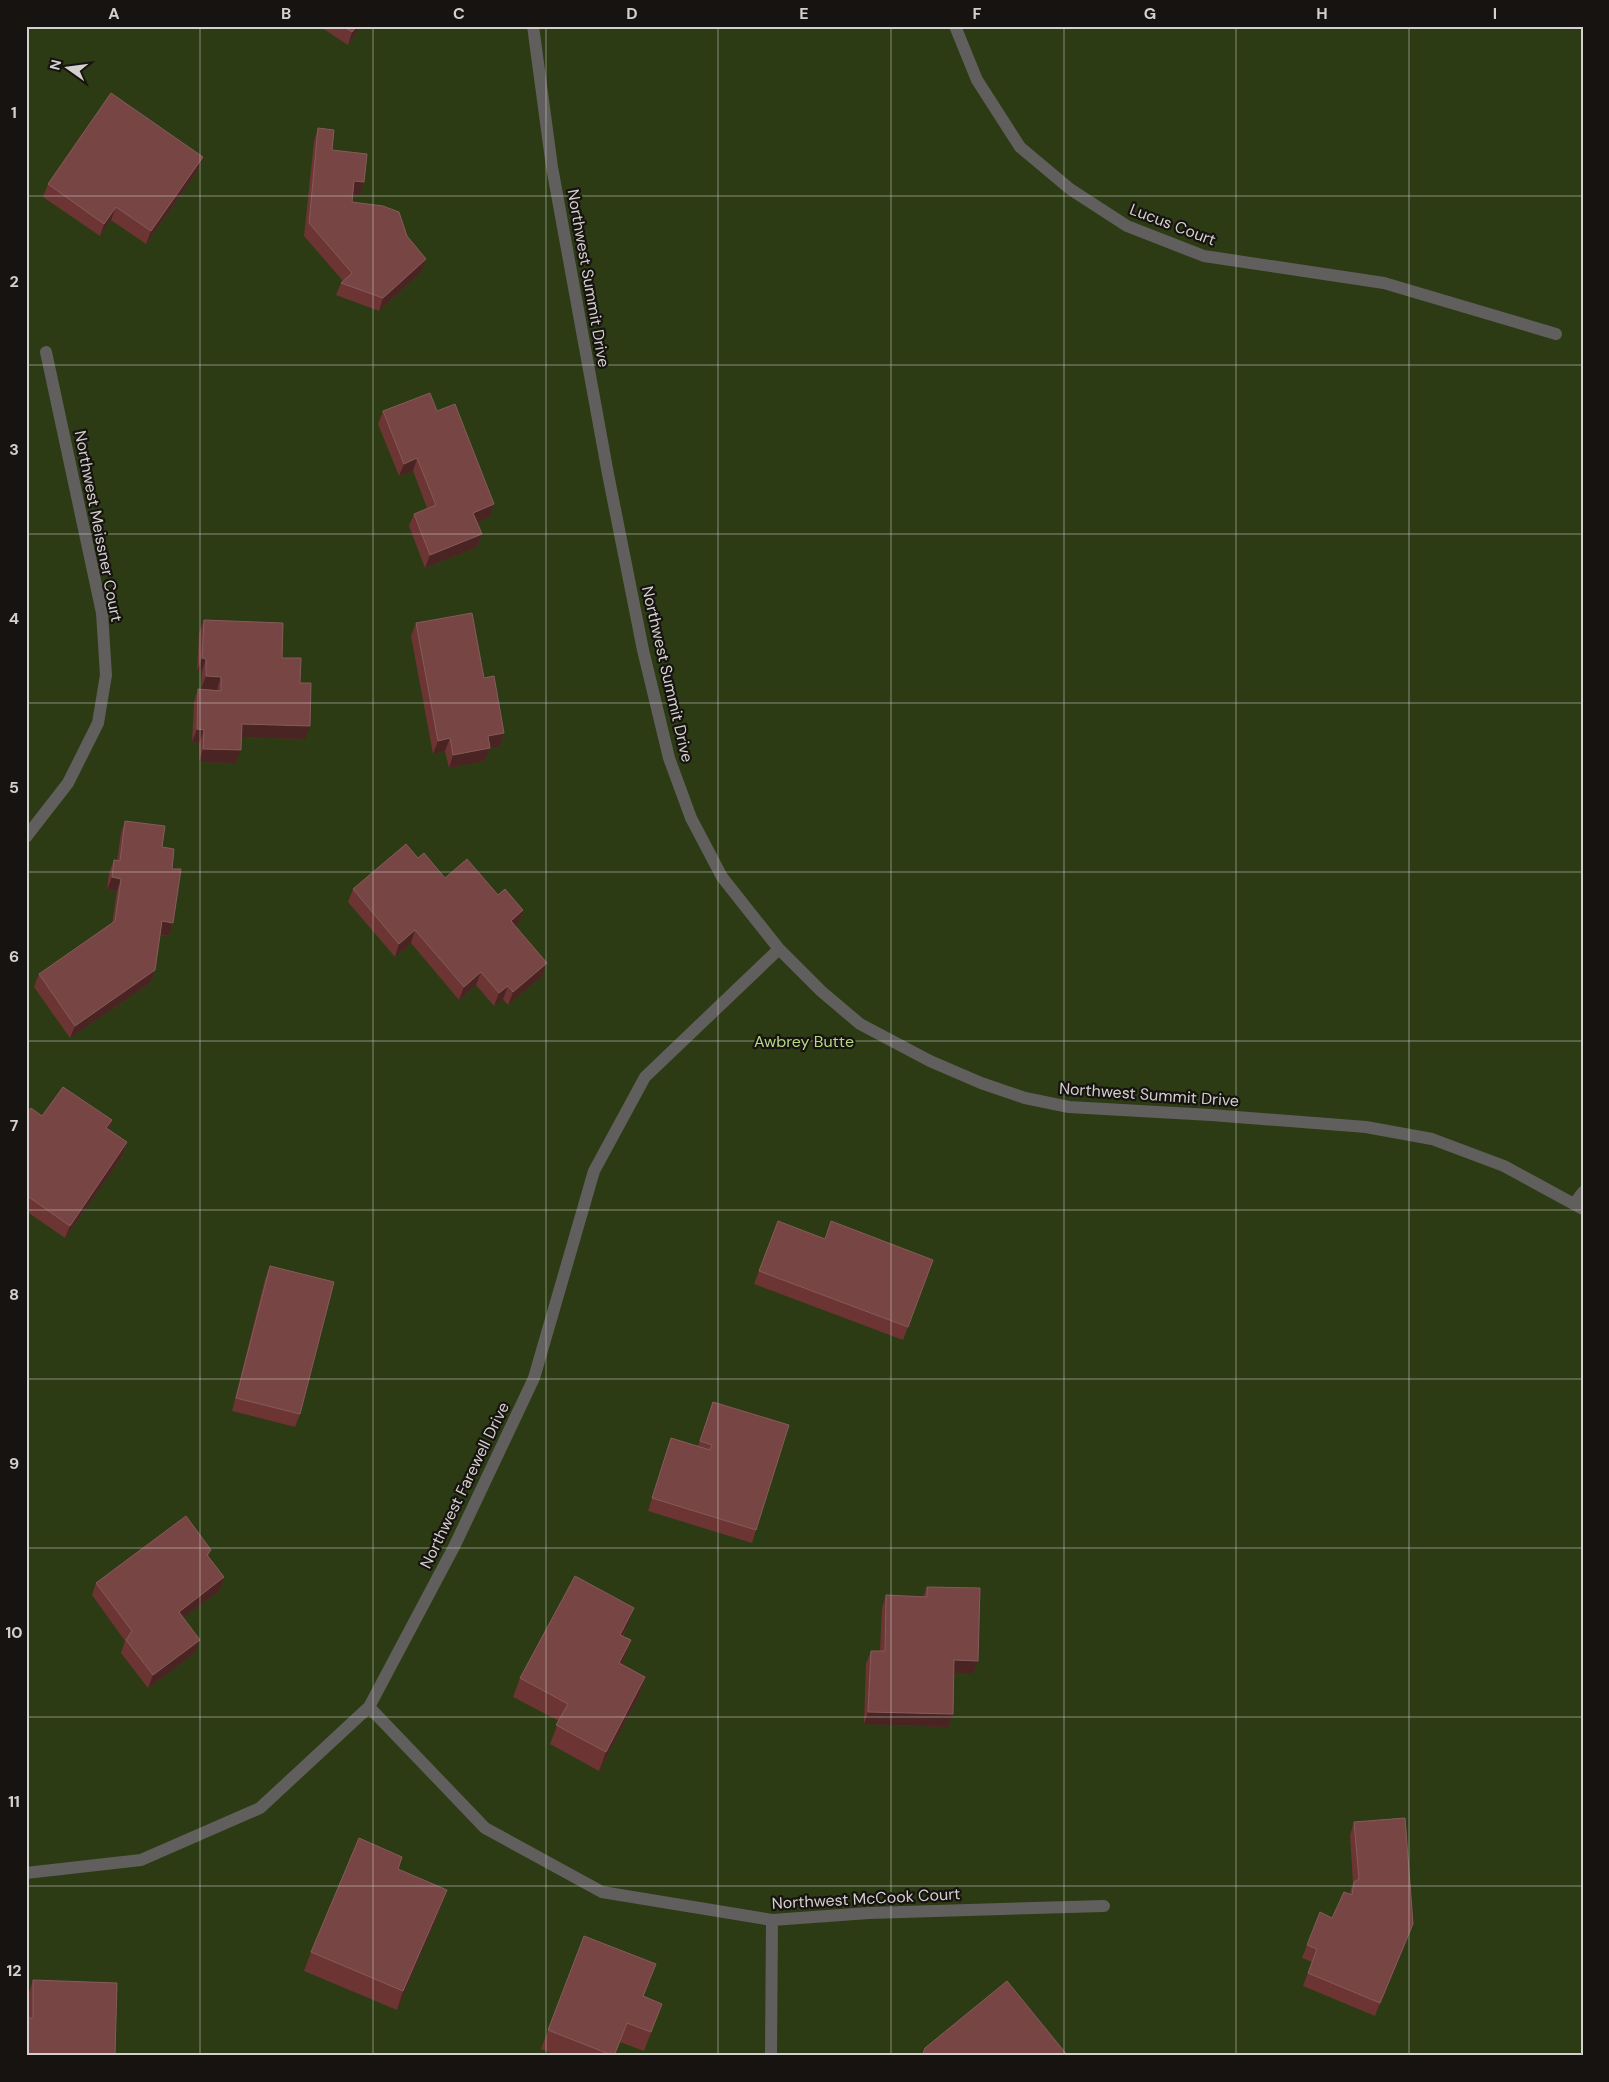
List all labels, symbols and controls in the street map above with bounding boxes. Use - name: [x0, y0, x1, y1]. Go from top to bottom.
- text: A: [108, 3, 120, 24]
- text: B: [281, 3, 291, 24]
- text: C: [453, 3, 465, 24]
- text: D: [626, 3, 638, 24]
- text: E: [799, 3, 809, 24]
- text: F: [973, 3, 982, 24]
- text: G: [1144, 3, 1156, 24]
- text: H: [1316, 3, 1328, 24]
- text: I: [1493, 3, 1497, 24]
- north arrow: [42, 42, 92, 92]
- text: N: [45, 58, 65, 72]
- text: 1: [11, 102, 17, 123]
- street label: Northwest Summit Drive: [563, 187, 615, 369]
- street label: Lucus Court: [1127, 198, 1219, 250]
- text: 2: [9, 271, 19, 292]
- street label: Northwest Meissner Court: [70, 429, 127, 623]
- text: 3: [9, 439, 19, 460]
- street label: Northwest Summit Drive: [637, 584, 698, 764]
- text: 4: [9, 608, 19, 629]
- text: 5: [9, 777, 19, 798]
- text: 6: [9, 946, 19, 967]
- park label: Awbrey Butte: [754, 1031, 854, 1052]
- street label: Northwest Summit Drive: [1058, 1078, 1240, 1111]
- text: 7: [10, 1115, 19, 1136]
- text: 8: [9, 1284, 19, 1305]
- street label: Northwest Farewell Drive: [415, 1399, 514, 1572]
- text: 9: [9, 1453, 19, 1474]
- text: 10: [5, 1622, 23, 1643]
- text: 11: [8, 1791, 20, 1812]
- street label: Northwest McCook Court: [771, 1883, 961, 1914]
- text: 12: [6, 1960, 22, 1981]

